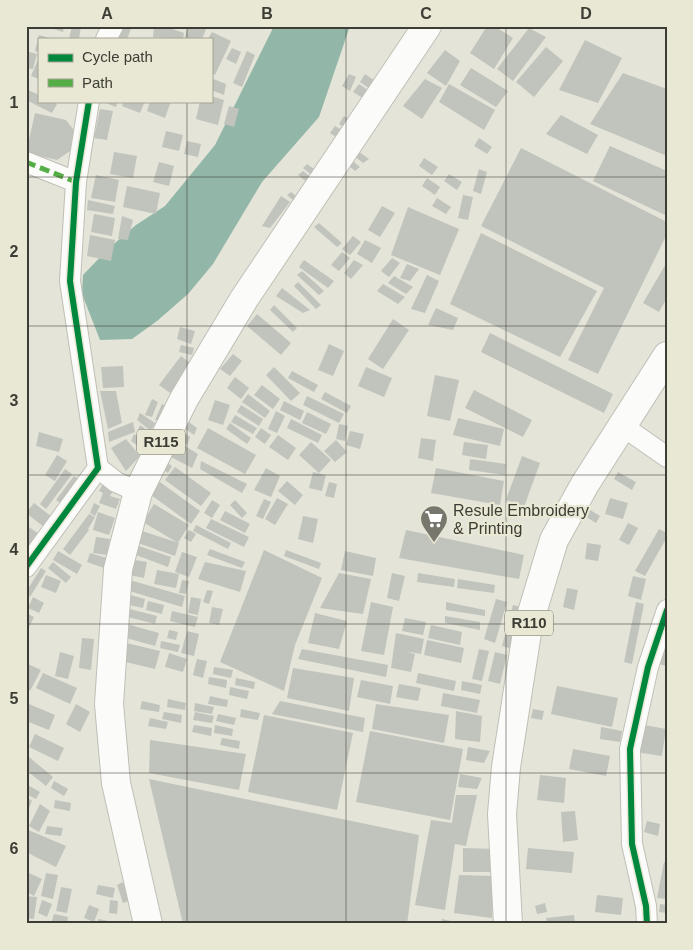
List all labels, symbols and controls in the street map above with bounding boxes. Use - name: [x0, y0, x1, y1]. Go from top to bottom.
- text: A: [101, 5, 113, 22]
- text: B: [261, 5, 273, 22]
- text: C: [420, 5, 432, 22]
- text: D: [580, 5, 592, 22]
- legend: [38, 38, 212, 102]
- text: Cycle path: [82, 48, 153, 65]
- text: Path: [82, 74, 113, 91]
- text: 1: [10, 94, 19, 111]
- text: 2: [10, 243, 19, 260]
- text: 3: [10, 392, 19, 409]
- road number: R115: [137, 430, 185, 454]
- place label: Resule Embroidery & Printing: [453, 502, 589, 537]
- supermarket icon: Resule Embroidery & Printing: [419, 504, 449, 543]
- text: 4: [10, 541, 19, 558]
- road number: R110: [505, 610, 553, 636]
- text: 5: [10, 690, 19, 707]
- text: 6: [10, 840, 19, 857]

